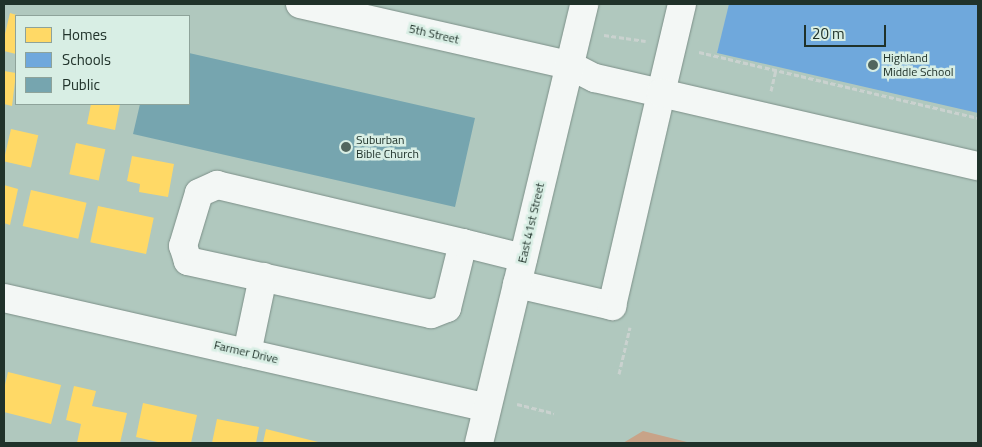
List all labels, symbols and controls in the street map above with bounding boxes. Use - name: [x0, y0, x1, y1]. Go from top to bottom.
- legend: [15, 15, 190, 105]
- scale bar: [807, 15, 890, 47]
- street label: 5th Street: [408, 21, 460, 47]
- text: 20 m: [812, 22, 845, 45]
- text: Homes: [62, 23, 107, 46]
- text: Schools: [62, 48, 111, 71]
- place label: Highland Middle School: [883, 51, 953, 79]
- marker: Highland Middle School: [867, 59, 879, 71]
- text: Public: [62, 73, 100, 96]
- place label: Suburban Bible Church: [356, 133, 419, 161]
- marker: Suburban Bible Church: [340, 141, 352, 153]
- street label: East 41st Street: [515, 181, 547, 265]
- street label: Farmer Drive: [213, 338, 279, 366]

